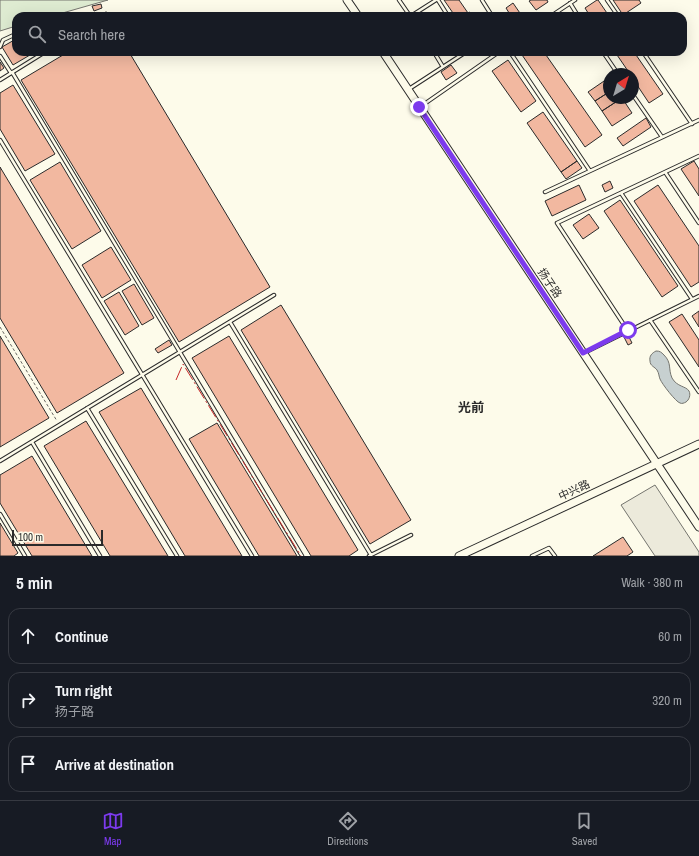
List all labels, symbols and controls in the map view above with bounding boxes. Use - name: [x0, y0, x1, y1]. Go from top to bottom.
- search box: [12, 12, 687, 56]
- icon: search: [26, 23, 48, 45]
- text: Search here: [58, 24, 125, 45]
- north arrow: [603, 68, 639, 104]
- route end: [410, 98, 428, 116]
- street label: 扬子路: [535, 265, 565, 301]
- route start: [619, 321, 637, 339]
- district label: 光前: [458, 399, 484, 416]
- street label: 中兴路: [556, 477, 592, 503]
- scale bar: [12, 528, 103, 547]
- text: 100 m: [18, 530, 43, 544]
- text: 5 min: [16, 571, 52, 594]
- text: Walk · 380 m: [621, 574, 683, 591]
- icon: ahead: [17, 625, 39, 647]
- text: Continue: [55, 626, 108, 647]
- text: 60 m: [658, 628, 682, 645]
- text: Turn right: [55, 680, 112, 701]
- icon: right: [17, 689, 39, 711]
- text: 320 m: [652, 692, 682, 709]
- text: 扬子路: [55, 703, 94, 720]
- icon: arrive: [17, 753, 39, 775]
- text: Arrive at destination: [55, 754, 174, 775]
- tab: Map: [102, 810, 124, 848]
- tab: Directions: [327, 810, 368, 848]
- tab: Saved: [572, 810, 597, 848]

